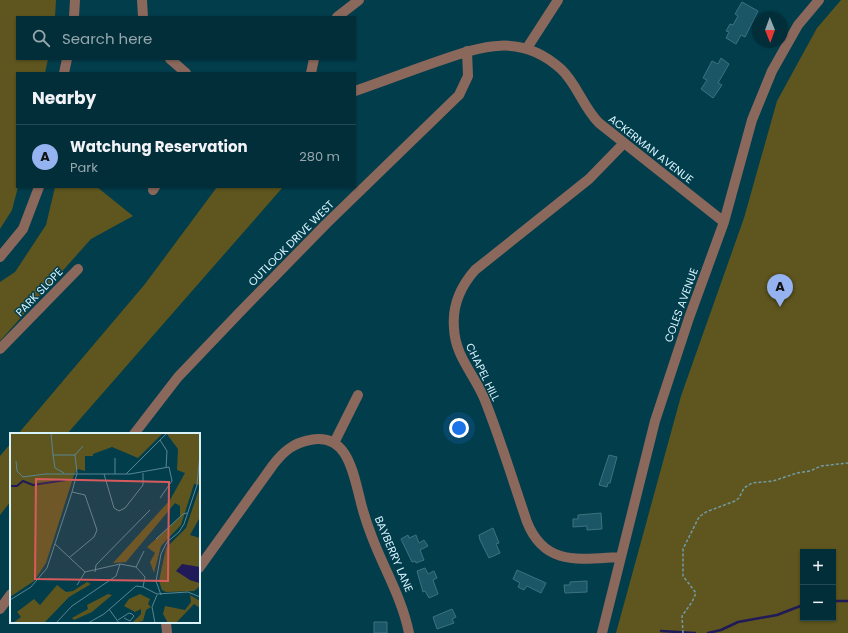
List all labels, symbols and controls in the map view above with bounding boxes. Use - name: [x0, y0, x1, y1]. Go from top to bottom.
- north arrow: [752, 12, 788, 48]
- search box: [16, 16, 356, 60]
- icon: search: [30, 27, 52, 49]
- text: Search here: [62, 28, 152, 49]
- text: Nearby: [32, 86, 96, 110]
- street label: ACKERMAN AVENUE: [605, 111, 697, 187]
- text: Watchung Reservation: [70, 136, 248, 157]
- text: A: [40, 147, 50, 166]
- text: 280 m: [299, 147, 340, 166]
- text: Park: [70, 158, 98, 177]
- street label: OUTLOOK DRIVE WEST: [244, 196, 338, 290]
- street label: PARK SLOPE: [12, 264, 66, 320]
- street label: COLES AVENUE: [660, 266, 702, 344]
- pin: A: [767, 274, 793, 307]
- street label: CHAPEL HILL: [462, 340, 504, 404]
- your location: [449, 418, 469, 438]
- inset map: [10, 433, 200, 623]
- street label: BAYBERRY LANE: [371, 513, 417, 595]
- map controls: [800, 549, 836, 621]
- button: +: [800, 549, 836, 585]
- button: −: [800, 585, 836, 621]

